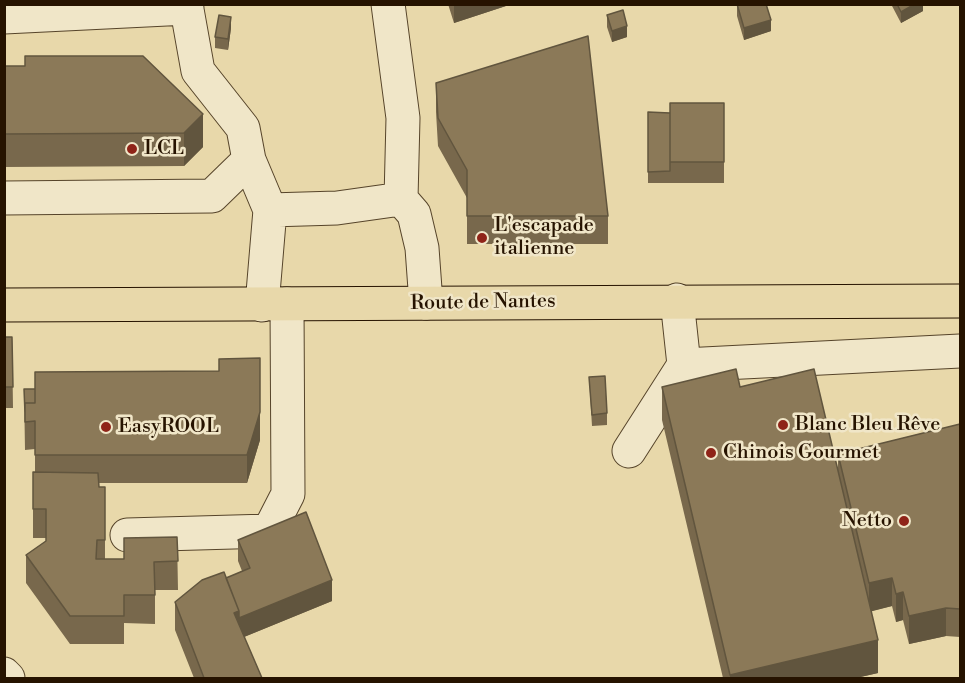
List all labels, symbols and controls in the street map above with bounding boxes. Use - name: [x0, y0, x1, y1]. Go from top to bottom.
- place label: LCL: [144, 137, 184, 161]
- marker: LCL: [125, 142, 139, 156]
- place label: L'escapade italienne: [494, 214, 594, 261]
- marker: L'escapade italienne: [475, 231, 489, 245]
- street label: Route de Nantes: [410, 290, 556, 316]
- place label: Blanc Bleu Rêve: [795, 413, 940, 437]
- place label: EasyROOL: [118, 415, 219, 439]
- marker: Blanc Bleu Rêve: [776, 418, 790, 432]
- marker: EasyROOL: [99, 420, 113, 434]
- place label: Chinois Gourmet: [723, 441, 879, 465]
- marker: Chinois Gourmet: [704, 446, 718, 460]
- place label: Netto: [842, 509, 892, 533]
- marker: Netto: [897, 514, 911, 528]

